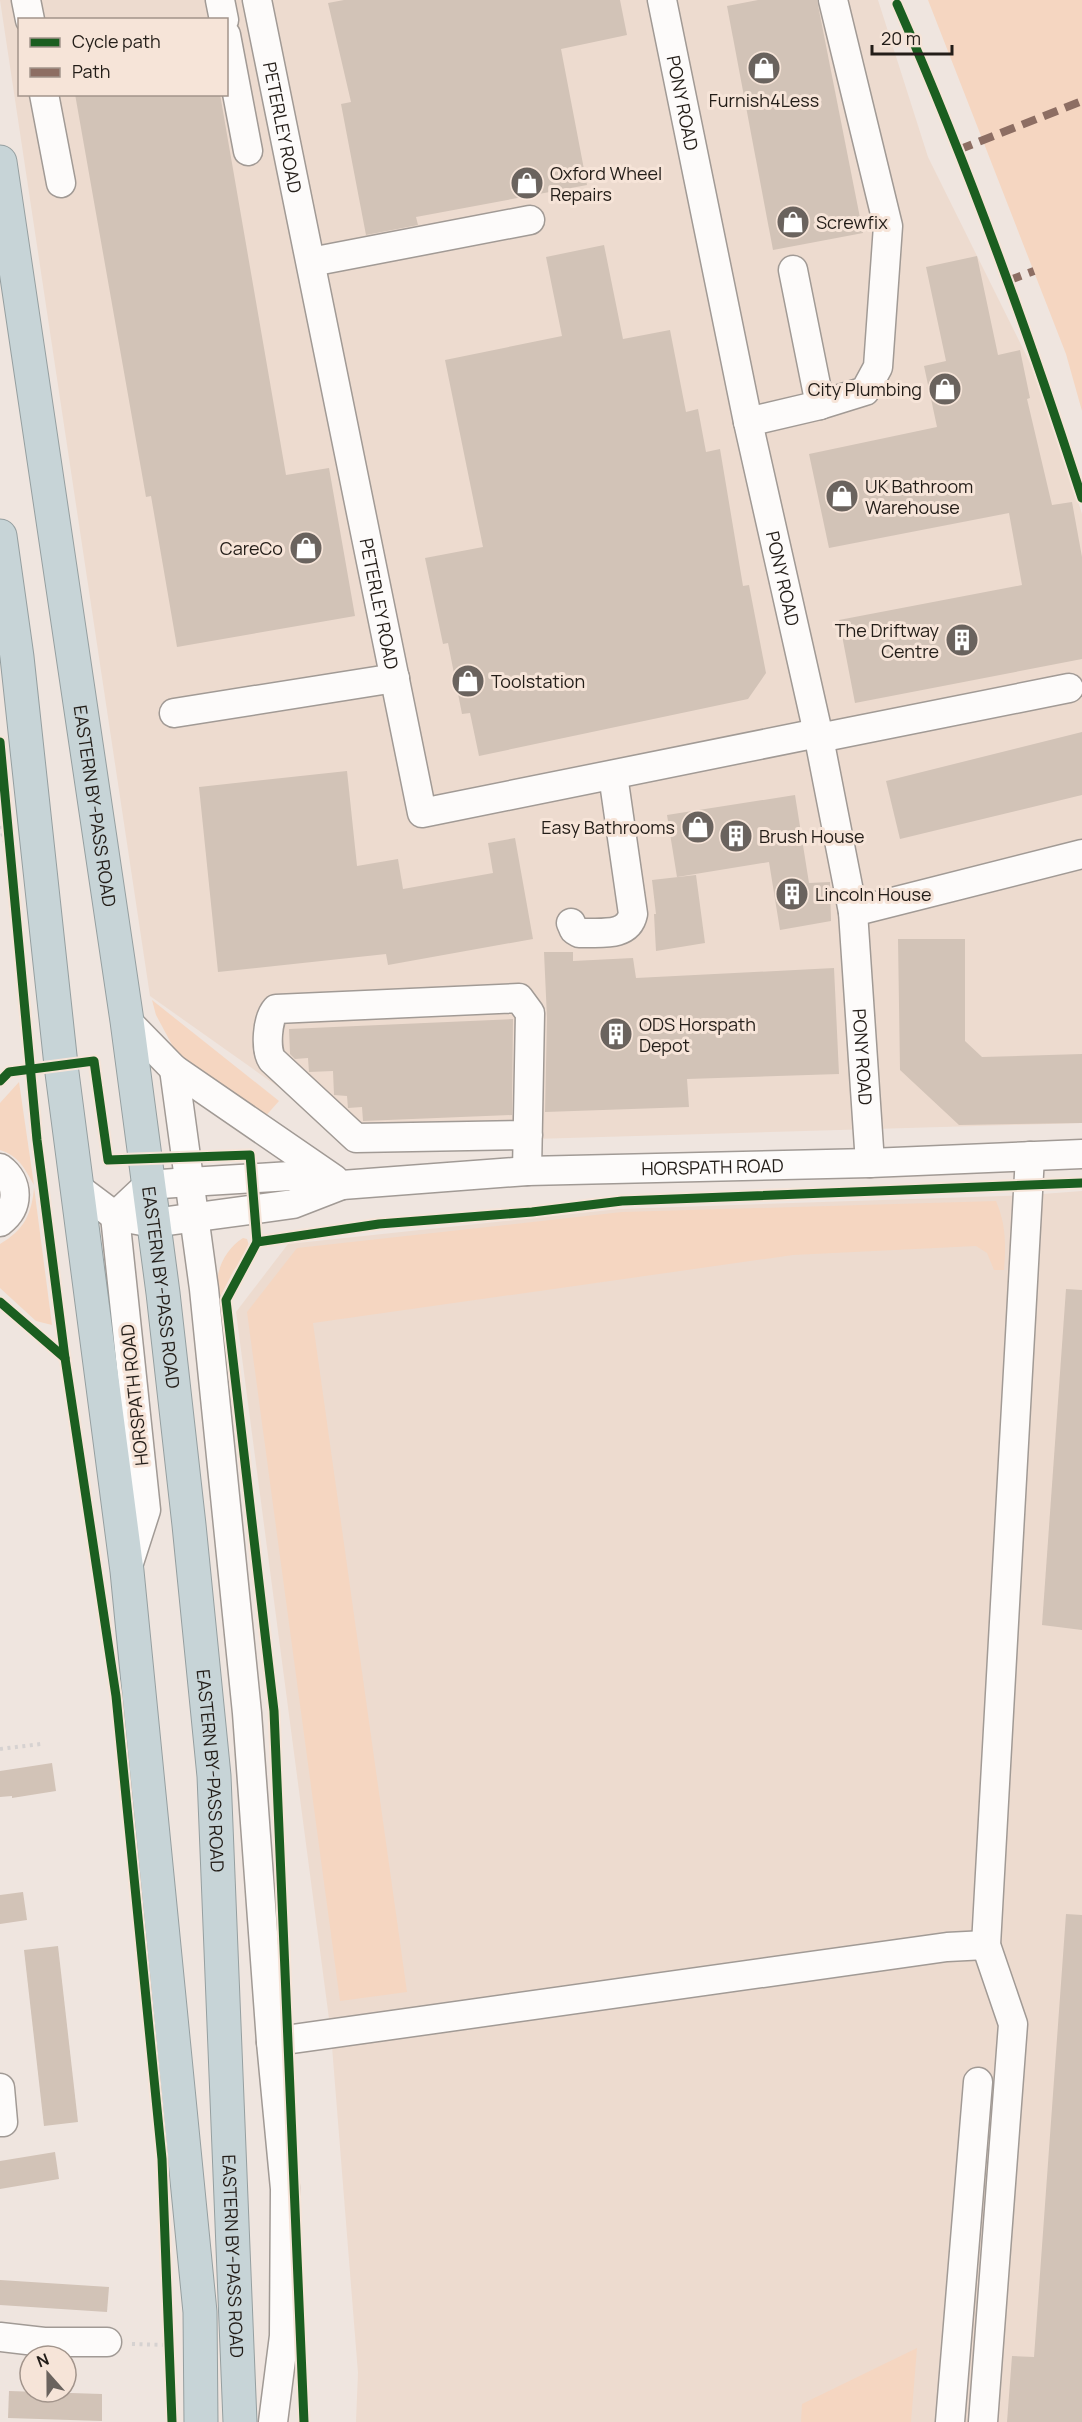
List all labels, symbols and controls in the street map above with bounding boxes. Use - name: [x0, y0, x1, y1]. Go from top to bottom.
- legend: [18, 18, 228, 96]
- scale bar: [872, 18, 952, 56]
- text: 20 m: [881, 26, 921, 50]
- text: Cycle path: [72, 29, 161, 53]
- shop icon: Furnish4Less: [746, 50, 782, 86]
- street label: PONY ROAD: [662, 53, 704, 153]
- text: Path: [72, 59, 110, 83]
- street label: PETERLEY ROAD: [258, 60, 308, 195]
- place label: Furnish4Less: [709, 88, 819, 112]
- place label: Oxford Wheel Repairs: [550, 161, 662, 206]
- shop icon: Oxford Wheel Repairs: [509, 165, 545, 201]
- shop icon: Screwfix: [775, 204, 811, 240]
- place label: Screwfix: [816, 210, 888, 234]
- shop icon: City Plumbing: [927, 371, 963, 407]
- place label: City Plumbing: [808, 377, 922, 401]
- place label: UK Bathroom Warehouse: [865, 474, 973, 519]
- shop icon: UK Bathroom Warehouse: [824, 478, 860, 514]
- street label: PONY ROAD: [761, 529, 806, 628]
- shop icon: CareCo: [288, 530, 324, 566]
- place label: CareCo: [220, 536, 283, 560]
- street label: PETERLEY ROAD: [354, 536, 405, 671]
- place label: The Driftway Centre: [835, 618, 939, 663]
- building icon: The Driftway Centre: [944, 622, 980, 658]
- shop icon: Toolstation: [450, 663, 486, 699]
- place label: Toolstation: [491, 669, 585, 693]
- street label: EASTERN BY-PASS ROAD: [68, 704, 122, 908]
- shop icon: Easy Bathrooms: [680, 809, 716, 845]
- place label: Easy Bathrooms: [541, 815, 675, 839]
- building icon: Brush House: [718, 818, 754, 854]
- place label: Brush House: [759, 824, 865, 848]
- building icon: Lincoln House: [774, 876, 810, 912]
- place label: Lincoln House: [815, 882, 932, 906]
- street label: PONY ROAD: [848, 1008, 878, 1106]
- place label: ODS Horspath Depot: [639, 1012, 756, 1057]
- building icon: ODS Horspath Depot: [598, 1016, 634, 1052]
- street label: HORSPATH ROAD: [641, 1153, 784, 1180]
- street label: EASTERN BY-PASS ROAD: [137, 1185, 186, 1390]
- street label: HORSPATH ROAD: [115, 1323, 153, 1467]
- street label: EASTERN BY-PASS ROAD: [191, 1668, 230, 1873]
- street label: EASTERN BY-PASS ROAD: [217, 2154, 249, 2358]
- north arrow: [18, 2344, 78, 2404]
- text: N: [33, 2348, 52, 2372]

